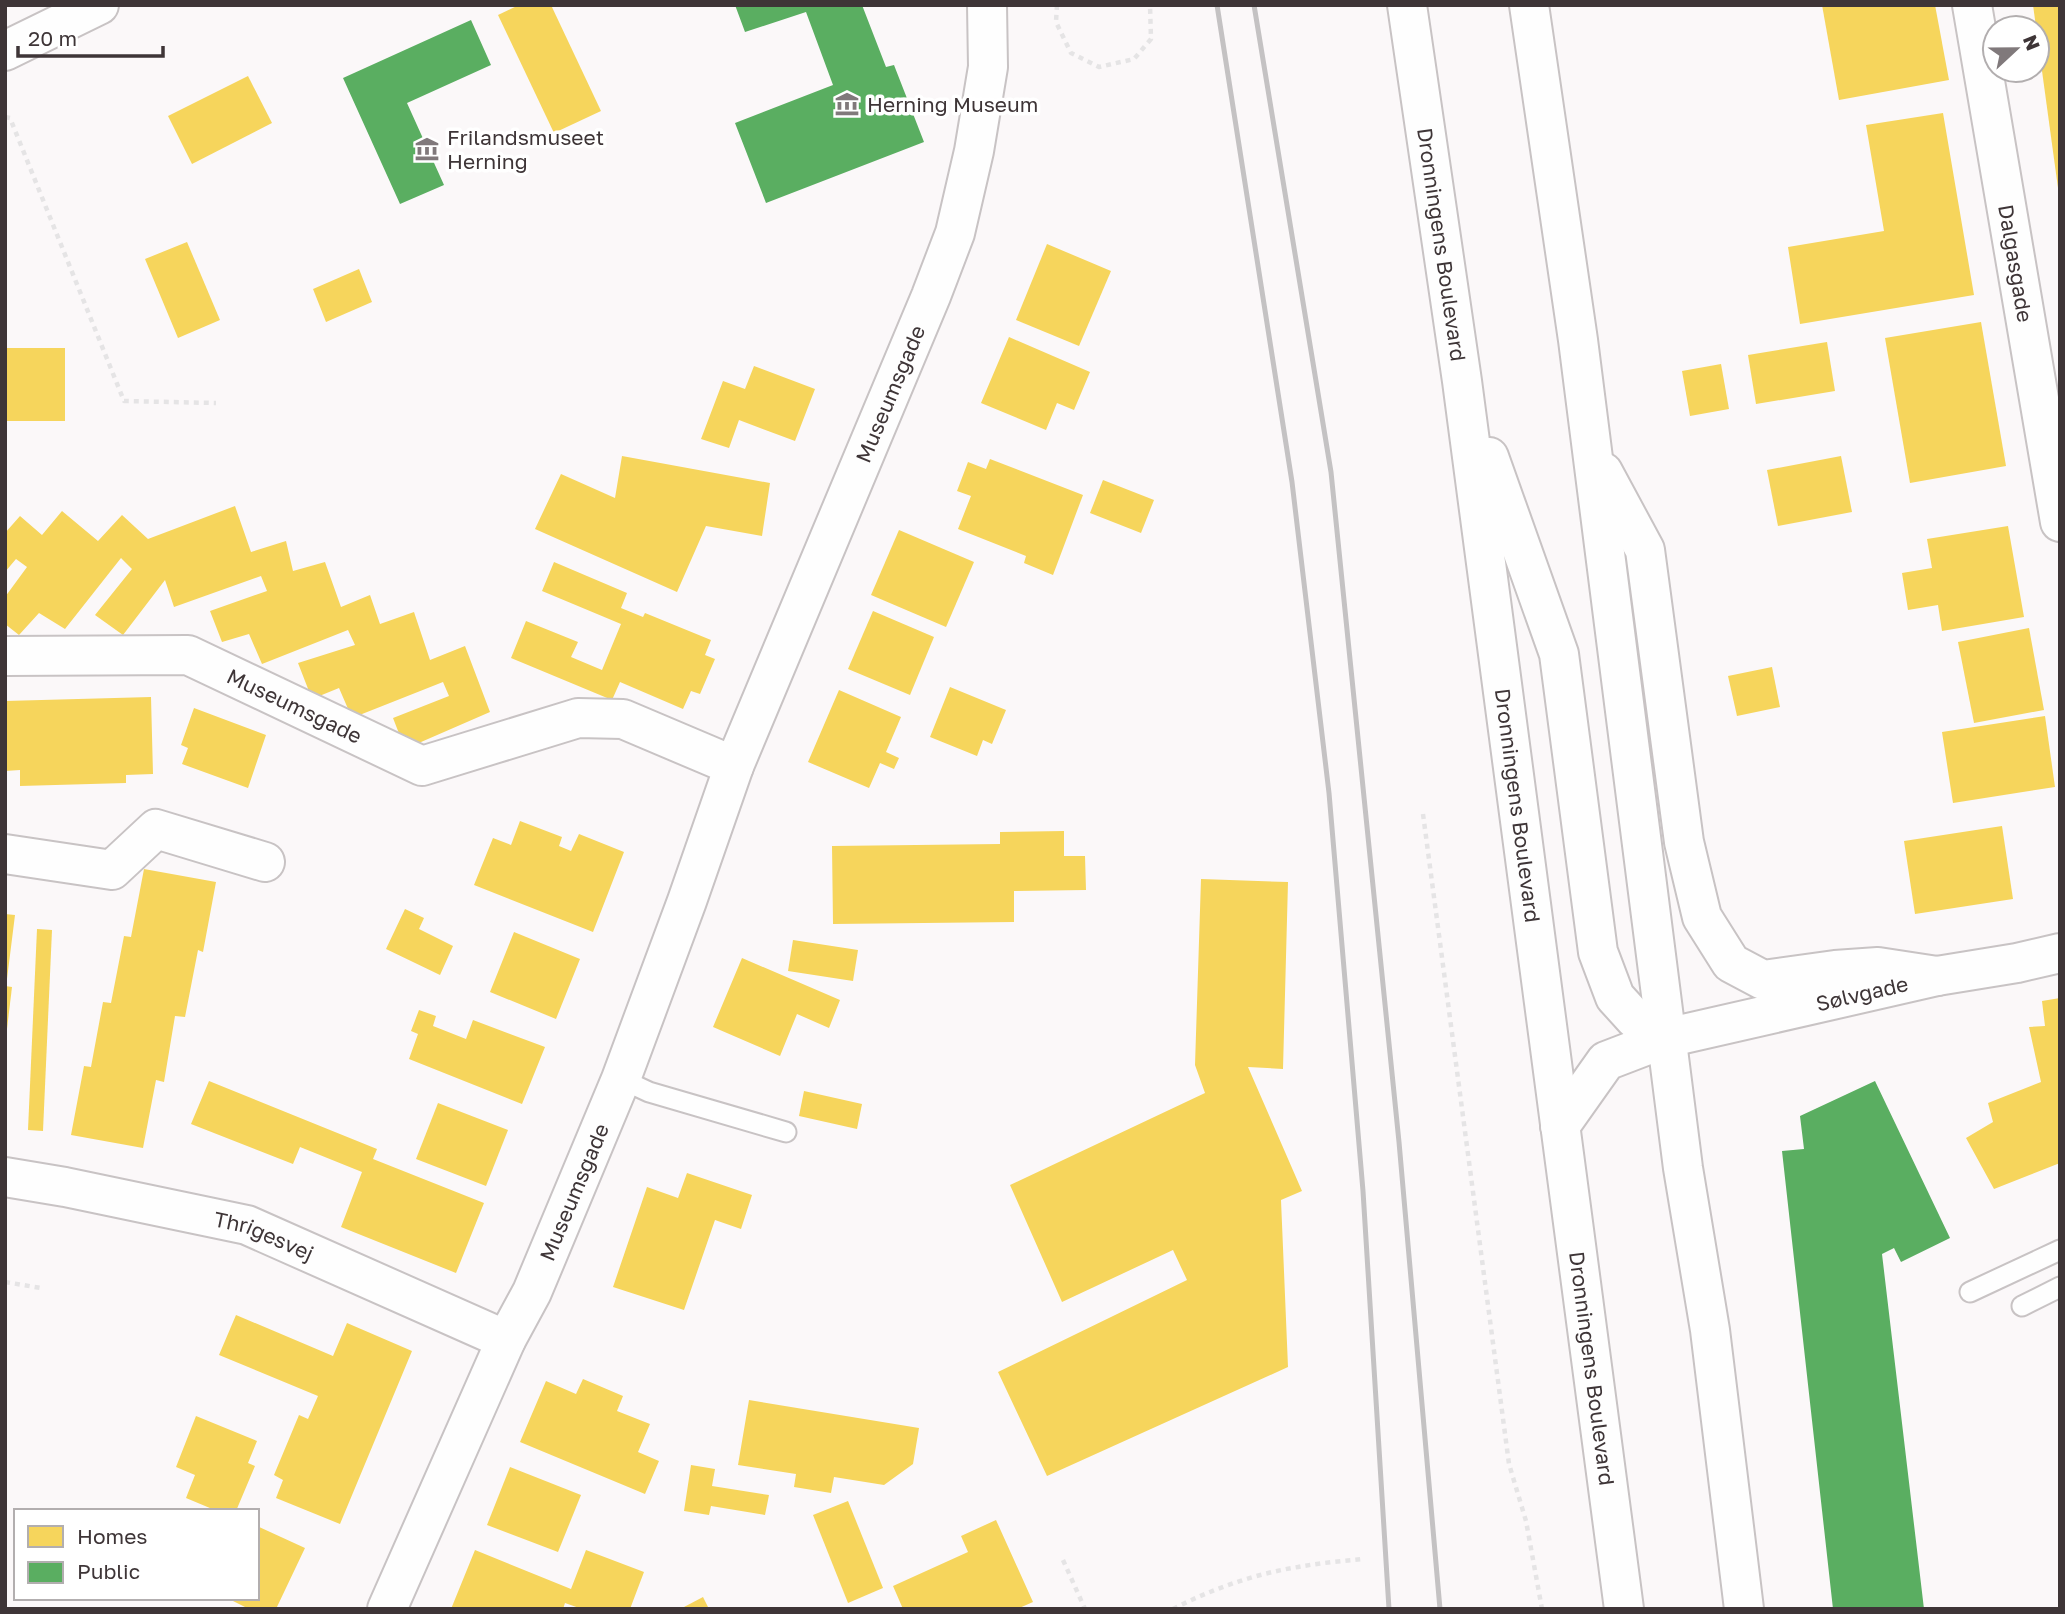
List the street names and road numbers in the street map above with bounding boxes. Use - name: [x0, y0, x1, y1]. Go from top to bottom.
- street label: Dronningens Boulevard: [1412, 126, 1472, 363]
- street label: Dalgasgade: [1993, 202, 2039, 324]
- street label: Museumsgade: [850, 321, 930, 466]
- street label: Museumsgade: [223, 662, 366, 749]
- street label: Dronningens Boulevard: [1490, 687, 1546, 924]
- street label: Sølvgade: [1813, 970, 1910, 1016]
- street label: Museumsgade: [534, 1120, 614, 1265]
- street label: Thrigesvej: [212, 1205, 318, 1266]
- street label: Dronningens Boulevard: [1564, 1250, 1621, 1487]

